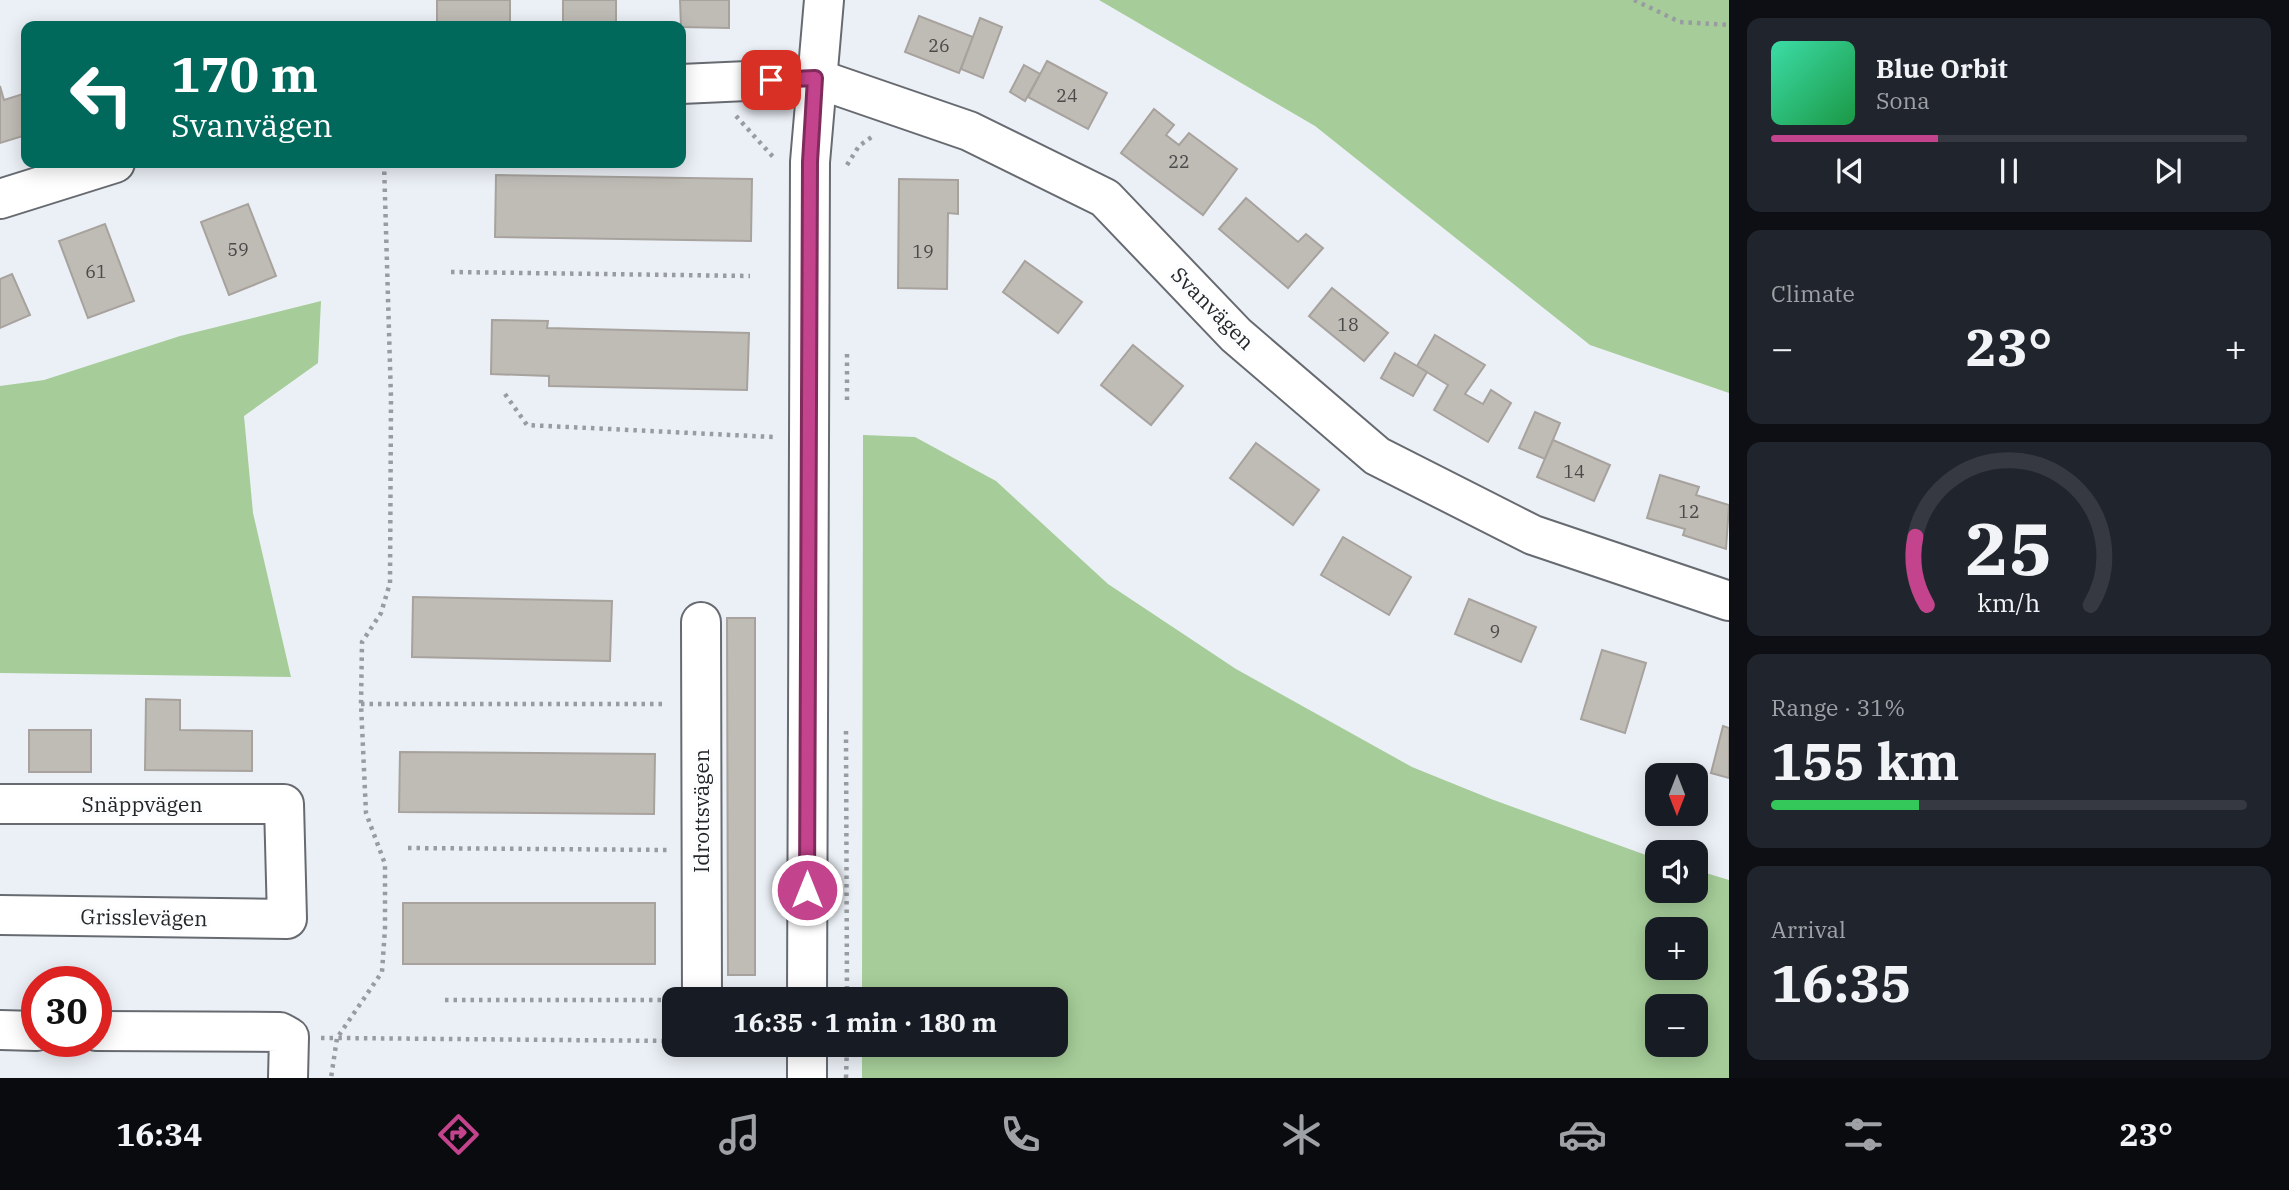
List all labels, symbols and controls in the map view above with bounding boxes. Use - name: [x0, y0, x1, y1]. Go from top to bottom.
- house number: 26: [928, 34, 950, 57]
- text: 170 m: [171, 42, 318, 105]
- icon: left: [56, 49, 147, 140]
- pin: [741, 50, 801, 110]
- text: Blue Orbit: [1876, 51, 2008, 85]
- icon: arrive: [752, 61, 790, 99]
- house number: 24: [1056, 84, 1078, 107]
- text: Sona: [1876, 85, 1930, 115]
- text: Svanvägen: [171, 104, 333, 146]
- house number: 22: [1168, 150, 1190, 173]
- icon: previous: [1831, 152, 1869, 190]
- icon: pause: [1990, 152, 2028, 190]
- icon: next: [2149, 152, 2187, 190]
- house number: 59: [227, 238, 249, 261]
- house number: 19: [912, 240, 934, 263]
- house number: 61: [85, 260, 107, 283]
- street label: Svanvägen: [1166, 261, 1260, 355]
- text: Climate: [1771, 278, 1855, 308]
- house number: 18: [1337, 313, 1359, 336]
- text: 23°: [1966, 313, 2052, 380]
- text: −: [1771, 323, 1794, 372]
- text: +: [2224, 323, 2247, 372]
- house number: 14: [1563, 460, 1585, 483]
- house number: 12: [1678, 500, 1700, 523]
- text: 25: [1965, 500, 2053, 595]
- text: km/h: [1977, 586, 2041, 619]
- house number: 9: [1490, 620, 1500, 643]
- text: Range · 31%: [1771, 692, 1905, 722]
- text: 155 km: [1771, 727, 1960, 794]
- street label: Idrottsvägen: [687, 749, 715, 873]
- north arrow: [1645, 763, 1708, 826]
- map controls: [1645, 763, 1708, 1057]
- street label: Snäppvägen: [81, 790, 203, 818]
- button: sound: [1645, 840, 1708, 903]
- position arrow: [770, 853, 844, 927]
- street label: Grisslevägen: [80, 902, 208, 932]
- text: Arrival: [1771, 914, 1846, 944]
- button: +: [1645, 917, 1708, 980]
- text: 16:35: [1771, 949, 1912, 1016]
- speed limit sign: 30: [21, 966, 112, 1057]
- button: −: [1645, 994, 1708, 1057]
- text: 16:35 · 1 min · 180 m: [733, 1005, 997, 1039]
- icon: directions: [434, 1110, 483, 1159]
- icon: music: [715, 1110, 764, 1159]
- icon: phone: [996, 1110, 1045, 1159]
- icon: climate: [1277, 1110, 1326, 1159]
- icon: car: [1558, 1110, 1607, 1159]
- icon: filters: [1839, 1110, 1888, 1159]
- text: 16:34: [116, 1113, 202, 1155]
- text: 23°: [2120, 1113, 2173, 1155]

